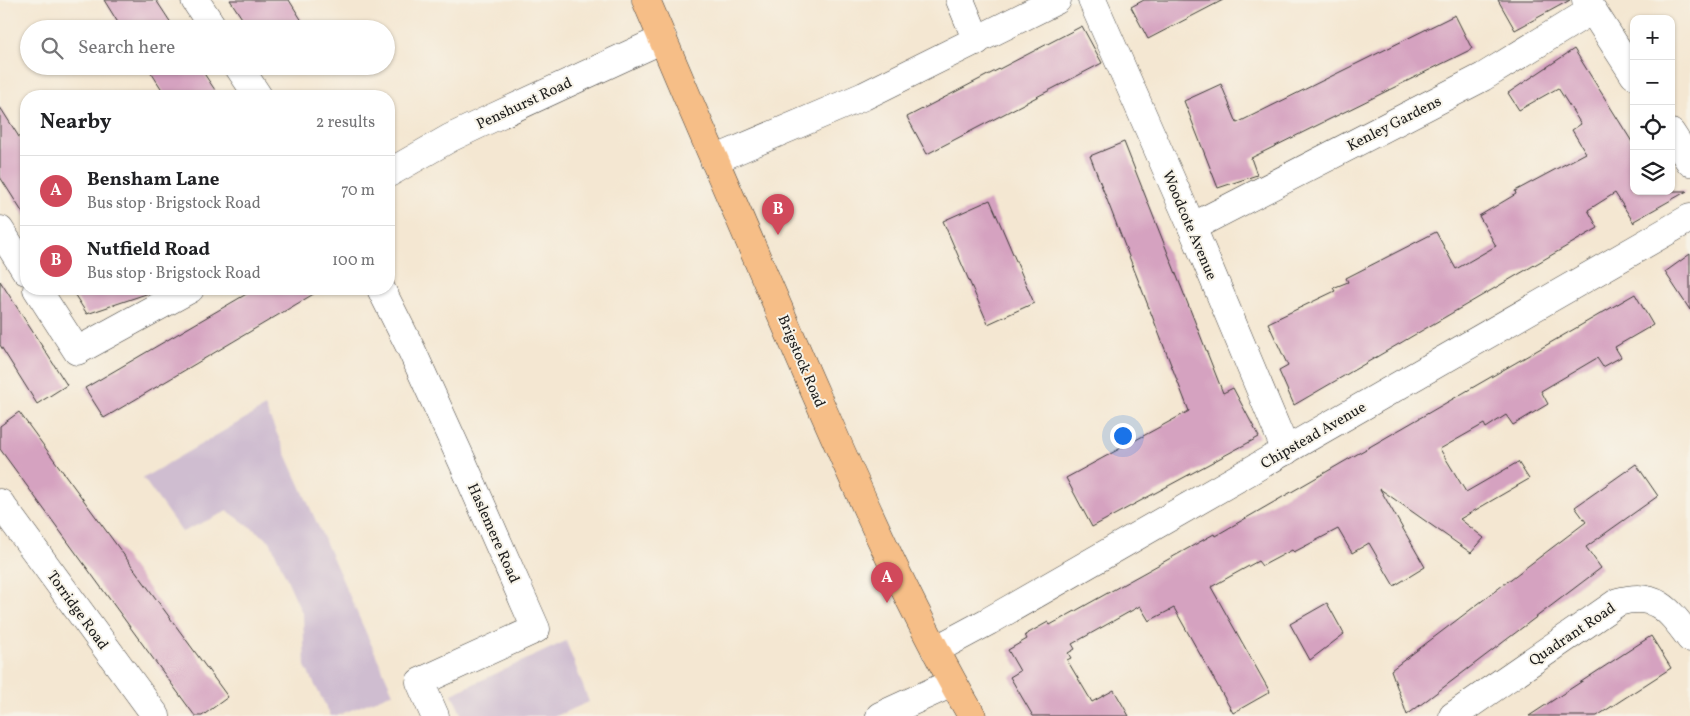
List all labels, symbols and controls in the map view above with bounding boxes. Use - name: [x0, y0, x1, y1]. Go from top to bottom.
- map controls: [1630, 15, 1675, 195]
- button: +: [1630, 15, 1675, 60]
- search box: [20, 20, 395, 75]
- icon: search: [38, 34, 66, 62]
- text: Search here: [78, 35, 175, 61]
- button: −: [1630, 60, 1675, 105]
- street label: Penshurst Road: [473, 73, 576, 136]
- street label: Kenley Gardens: [1344, 92, 1446, 157]
- button: locate: [1630, 105, 1675, 150]
- text: Nearby: [40, 108, 111, 137]
- text: 2 results: [316, 112, 375, 134]
- button: layers: [1630, 150, 1675, 195]
- text: Bensham Lane: [87, 167, 219, 193]
- street label: Woodcote Avenue: [1156, 168, 1221, 284]
- text: A: [50, 180, 62, 202]
- text: 70 m: [341, 180, 375, 202]
- text: Bus stop · Brigstock Road: [87, 193, 261, 215]
- pin: B: [762, 194, 794, 235]
- text: Nutfield Road: [87, 237, 210, 263]
- text: B: [51, 250, 61, 272]
- text: 100 m: [332, 250, 375, 272]
- text: Bus stop · Brigstock Road: [87, 263, 261, 285]
- street label: Brigstock Road: [772, 312, 830, 411]
- street label: Chipstead Avenue: [1257, 398, 1370, 475]
- your location: [1110, 423, 1136, 449]
- street label: Haslemere Road: [461, 480, 524, 587]
- pin: A: [871, 562, 903, 603]
- street label: Torridge Road: [41, 567, 113, 655]
- street label: Quadrant Road: [1525, 599, 1620, 672]

